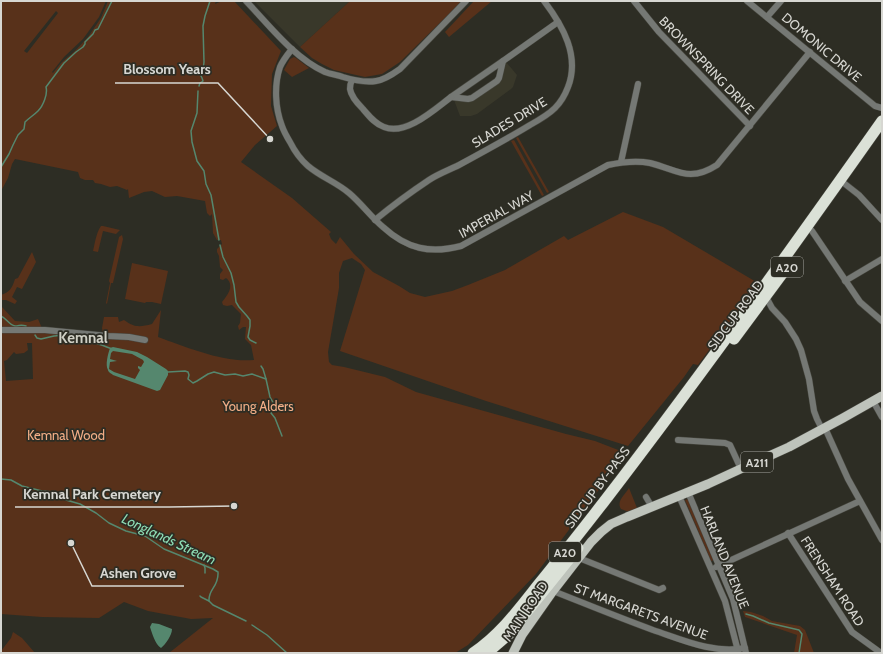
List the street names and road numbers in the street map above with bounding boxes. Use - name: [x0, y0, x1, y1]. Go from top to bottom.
- street label: DOMONIC DRIVE: [779, 9, 865, 85]
- street label: BROWNSPRING DRIVE: [656, 13, 758, 117]
- street label: SLADES DRIVE: [468, 93, 550, 151]
- street label: IMPERIAL WAY: [456, 186, 537, 241]
- road number: A20: [771, 257, 803, 277]
- street label: SIDCUP ROAD: [704, 277, 766, 353]
- street label: SIDCUP BY-PASS: [561, 443, 633, 531]
- road number: A211: [741, 452, 773, 472]
- street label: HARLAND AVENUE: [697, 503, 753, 611]
- street label: FRENSHAM ROAD: [798, 533, 868, 629]
- road number: A20: [549, 542, 581, 562]
- street label: MAIN ROAD: [499, 578, 551, 644]
- street label: ST MARGARETS AVENUE: [572, 579, 710, 643]

